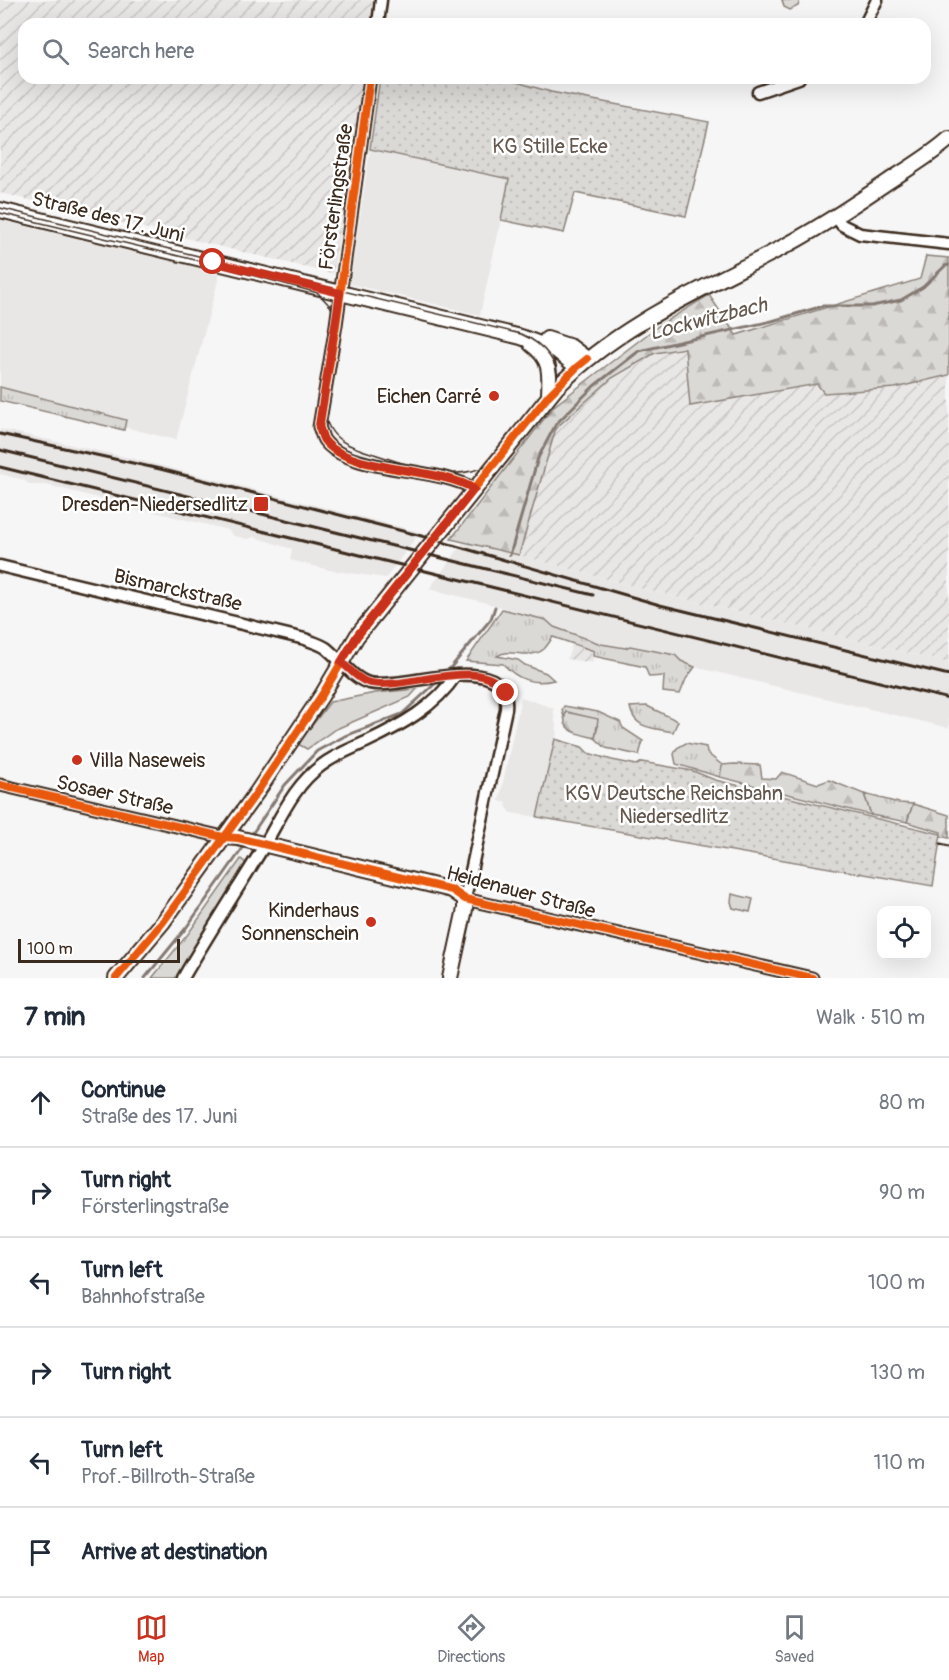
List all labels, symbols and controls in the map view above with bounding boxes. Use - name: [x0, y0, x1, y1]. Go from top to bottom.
- search box: [18, 18, 931, 84]
- icon: search: [39, 35, 72, 68]
- text: Search here: [87, 37, 194, 65]
- street label: Försterlingstraße: [313, 122, 359, 272]
- park label: KG Stille Ecke: [492, 134, 608, 159]
- street label: Straße des 17. Juni: [29, 186, 187, 248]
- route start: [199, 248, 225, 274]
- water label: Lockwitzbach: [646, 291, 771, 347]
- place label: Eichen Carré: [377, 384, 482, 409]
- marker: Eichen Carré: [487, 389, 501, 403]
- place label: Dresden-Niedersedlitz: [61, 492, 248, 517]
- marker: Dresden-Niedersedlitz: [252, 495, 270, 513]
- street label: Bismarckstraße: [111, 563, 245, 617]
- route end: [492, 679, 518, 705]
- place label: Villa Naseweis: [89, 748, 205, 773]
- marker: Villa Naseweis: [70, 753, 84, 767]
- street label: Sosaer Straße: [54, 769, 176, 821]
- park label: KGV Deutsche Reichsbahn Niedersedlitz: [565, 781, 783, 829]
- street label: Heidenauer Straße: [444, 860, 598, 924]
- place label: Kinderhaus Sonnenschein: [241, 898, 359, 946]
- map controls: [877, 906, 931, 960]
- button: locate: [877, 906, 931, 960]
- marker: Kinderhaus Sonnenschein: [364, 915, 378, 929]
- scale bar: [18, 936, 180, 964]
- text: 100 m: [27, 939, 73, 959]
- text: 7 min: [24, 1001, 86, 1033]
- text: Walk · 510 m: [816, 1005, 925, 1030]
- text: Continue: [81, 1076, 165, 1104]
- icon: ahead: [24, 1086, 57, 1119]
- text: 80 m: [879, 1090, 925, 1115]
- text: Straße des 17. Juni: [81, 1104, 237, 1129]
- text: Turn right: [81, 1166, 171, 1194]
- icon: right: [24, 1176, 57, 1209]
- text: 90 m: [879, 1180, 925, 1205]
- text: Försterlingstraße: [81, 1194, 229, 1219]
- text: Turn left: [81, 1256, 163, 1284]
- icon: left: [24, 1266, 57, 1299]
- text: 100 m: [868, 1270, 925, 1295]
- text: Bahnhofstraße: [81, 1284, 205, 1309]
- icon: right: [24, 1356, 57, 1389]
- text: Turn right: [81, 1358, 171, 1386]
- text: 130 m: [870, 1360, 925, 1385]
- text: Turn left: [81, 1436, 163, 1464]
- icon: left: [24, 1446, 57, 1479]
- text: 110 m: [874, 1450, 925, 1475]
- text: Prof.-Billroth-Straße: [81, 1464, 255, 1489]
- icon: arrive: [24, 1536, 57, 1569]
- text: Arrive at destination: [81, 1538, 267, 1566]
- tab: Map: [135, 1611, 168, 1667]
- tab: Directions: [437, 1611, 505, 1667]
- tab: Saved: [775, 1611, 814, 1667]

